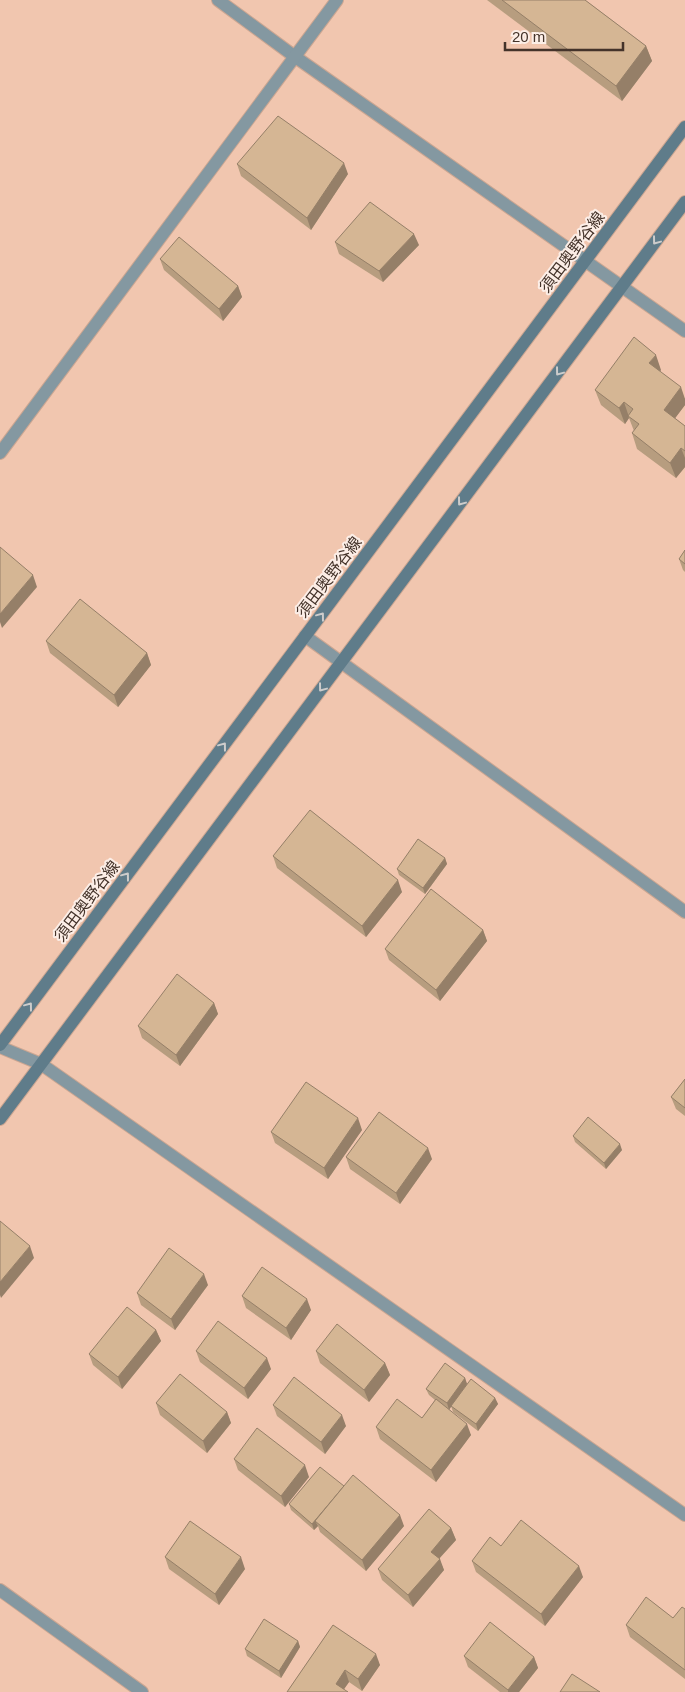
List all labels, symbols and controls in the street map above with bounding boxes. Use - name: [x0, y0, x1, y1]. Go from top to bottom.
- scale bar: [505, 20, 622, 52]
- text: 20 m: [512, 28, 545, 45]
- street label: 須田奥野谷線: [536, 209, 608, 295]
- one-way arrow: [653, 235, 662, 245]
- one-way arrow: [556, 366, 565, 376]
- one-way arrow: [459, 496, 467, 505]
- street label: 須田奥野谷線: [293, 534, 365, 620]
- one-way arrow: [315, 613, 323, 622]
- one-way arrow: [319, 682, 328, 692]
- one-way arrow: [218, 743, 226, 752]
- street label: 須田奥野谷線: [51, 858, 123, 944]
- one-way arrow: [120, 872, 129, 882]
- one-way arrow: [23, 1002, 32, 1012]

